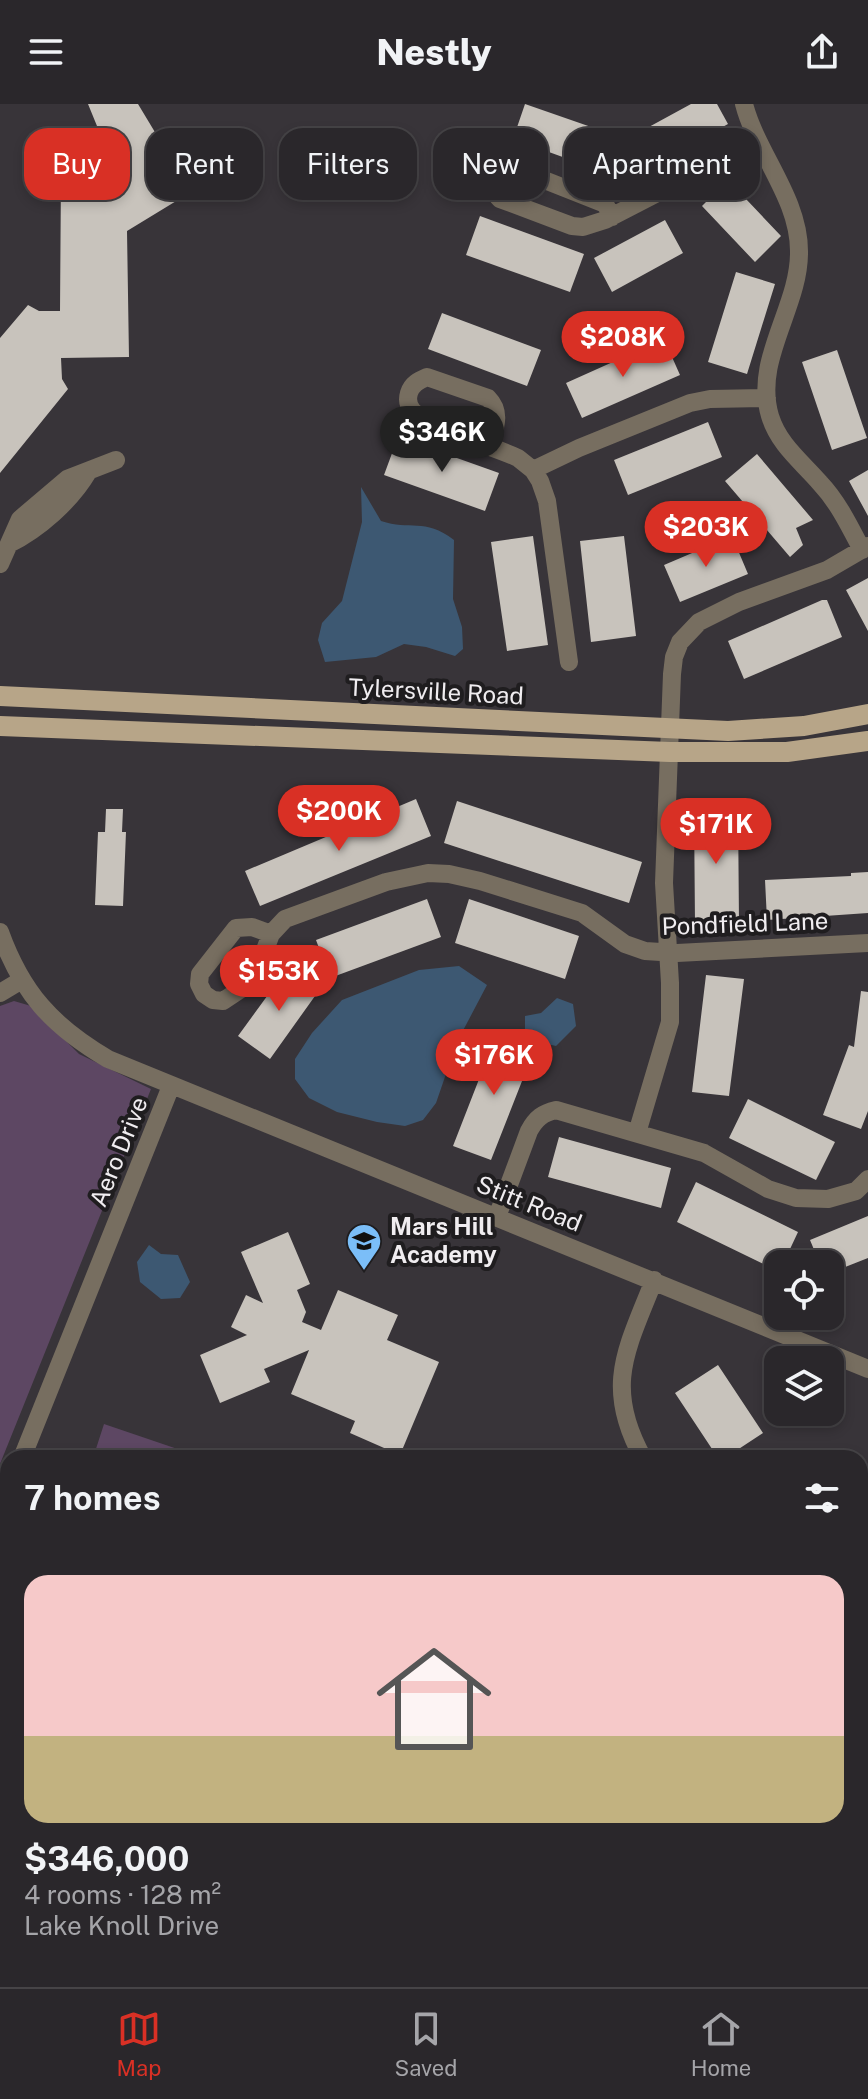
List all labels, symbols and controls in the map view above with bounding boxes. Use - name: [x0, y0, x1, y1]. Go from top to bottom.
- icon: menu: [24, 30, 68, 74]
- icon: share: [800, 30, 844, 74]
- text: Nestly: [376, 31, 492, 73]
- chip: Buy: [24, 128, 130, 200]
- chip: Rent: [146, 128, 263, 200]
- chip: Filters: [279, 128, 417, 200]
- chip: New: [433, 128, 548, 200]
- chip: Apartment: [564, 128, 760, 200]
- pin: $208K: [567, 311, 679, 379]
- text: $208K: [580, 321, 666, 352]
- pin: $346K: [386, 406, 498, 474]
- text: $346K: [398, 416, 486, 447]
- pin: $203K: [650, 501, 762, 569]
- text: $203K: [663, 511, 749, 542]
- street label: Tylersville Road: [348, 672, 524, 710]
- pin: $200K: [283, 785, 395, 853]
- text: $200K: [296, 795, 382, 826]
- pin: $171K: [660, 798, 772, 866]
- text: $171K: [678, 808, 754, 839]
- street label: Pondfield Lane: [661, 906, 829, 940]
- pin: $153K: [223, 945, 335, 1013]
- text: $153K: [238, 955, 320, 986]
- pin: $176K: [438, 1029, 550, 1097]
- text: $176K: [454, 1039, 534, 1070]
- street label: Aero Drive: [83, 1093, 153, 1211]
- street label: Stitt Road: [473, 1169, 586, 1237]
- place label: Mars Hill Academy: [390, 1212, 497, 1268]
- school or university icon: Mars Hill Academy: [345, 1222, 383, 1272]
- map controls: [764, 1250, 844, 1426]
- button: locate: [764, 1250, 844, 1330]
- button: layers: [764, 1346, 844, 1426]
- icon: filters: [800, 1476, 844, 1520]
- text: 7 homes: [24, 1478, 161, 1518]
- icon: home: [362, 1627, 506, 1771]
- text: $346,000: [24, 1839, 189, 1879]
- text: 4 rooms · 128 m²: [24, 1879, 221, 1910]
- text: Lake Knoll Drive: [24, 1910, 219, 1941]
- tab: Map: [117, 2007, 161, 2081]
- tab: Saved: [395, 2007, 457, 2081]
- tab: Home: [691, 2007, 751, 2081]

